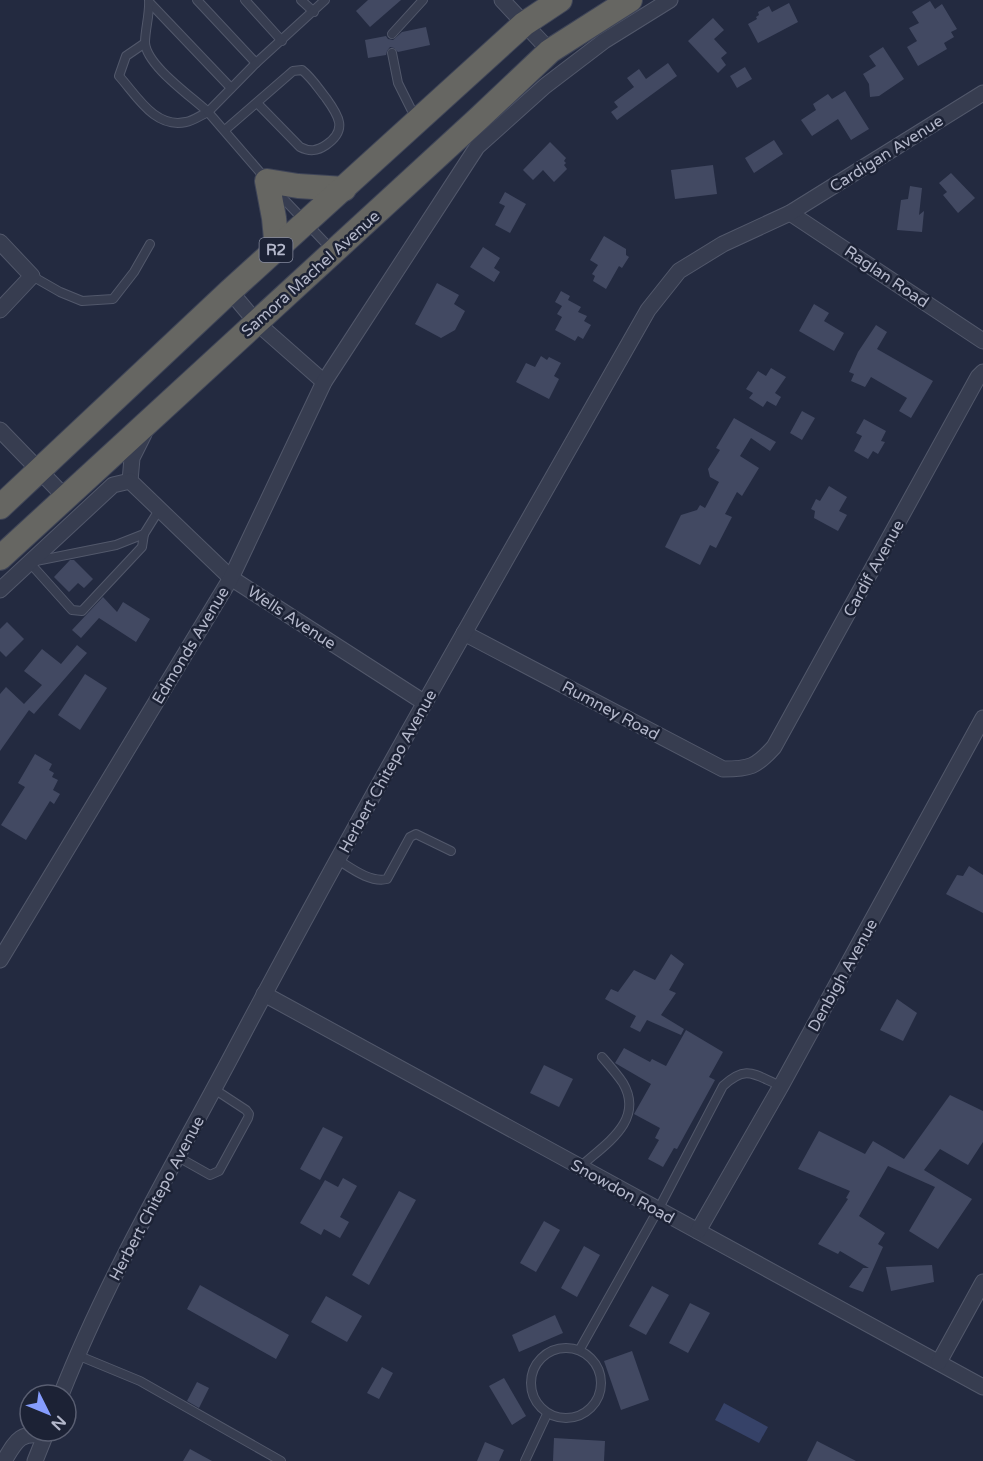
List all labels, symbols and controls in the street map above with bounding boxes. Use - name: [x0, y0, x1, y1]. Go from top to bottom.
- street label: Cardigan Avenue: [826, 111, 947, 197]
- street label: Samora Machel Avenue: [237, 206, 384, 341]
- road number: R2: [260, 238, 292, 262]
- street label: Raglan Road: [840, 241, 932, 312]
- street label: Cardif Avenue: [839, 517, 909, 620]
- street label: Wells Avenue: [243, 582, 340, 654]
- street label: Edmonds Avenue: [148, 583, 234, 708]
- street label: Rumney Road: [558, 677, 663, 745]
- street label: Herbert Chitepo Avenue: [335, 686, 441, 857]
- street label: Denbigh Avenue: [804, 916, 882, 1035]
- street label: Herbert Chitepo Avenue: [105, 1113, 209, 1284]
- street label: Snowdon Road: [567, 1155, 678, 1229]
- north arrow: [18, 1383, 78, 1443]
- text: N: [47, 1411, 70, 1434]

